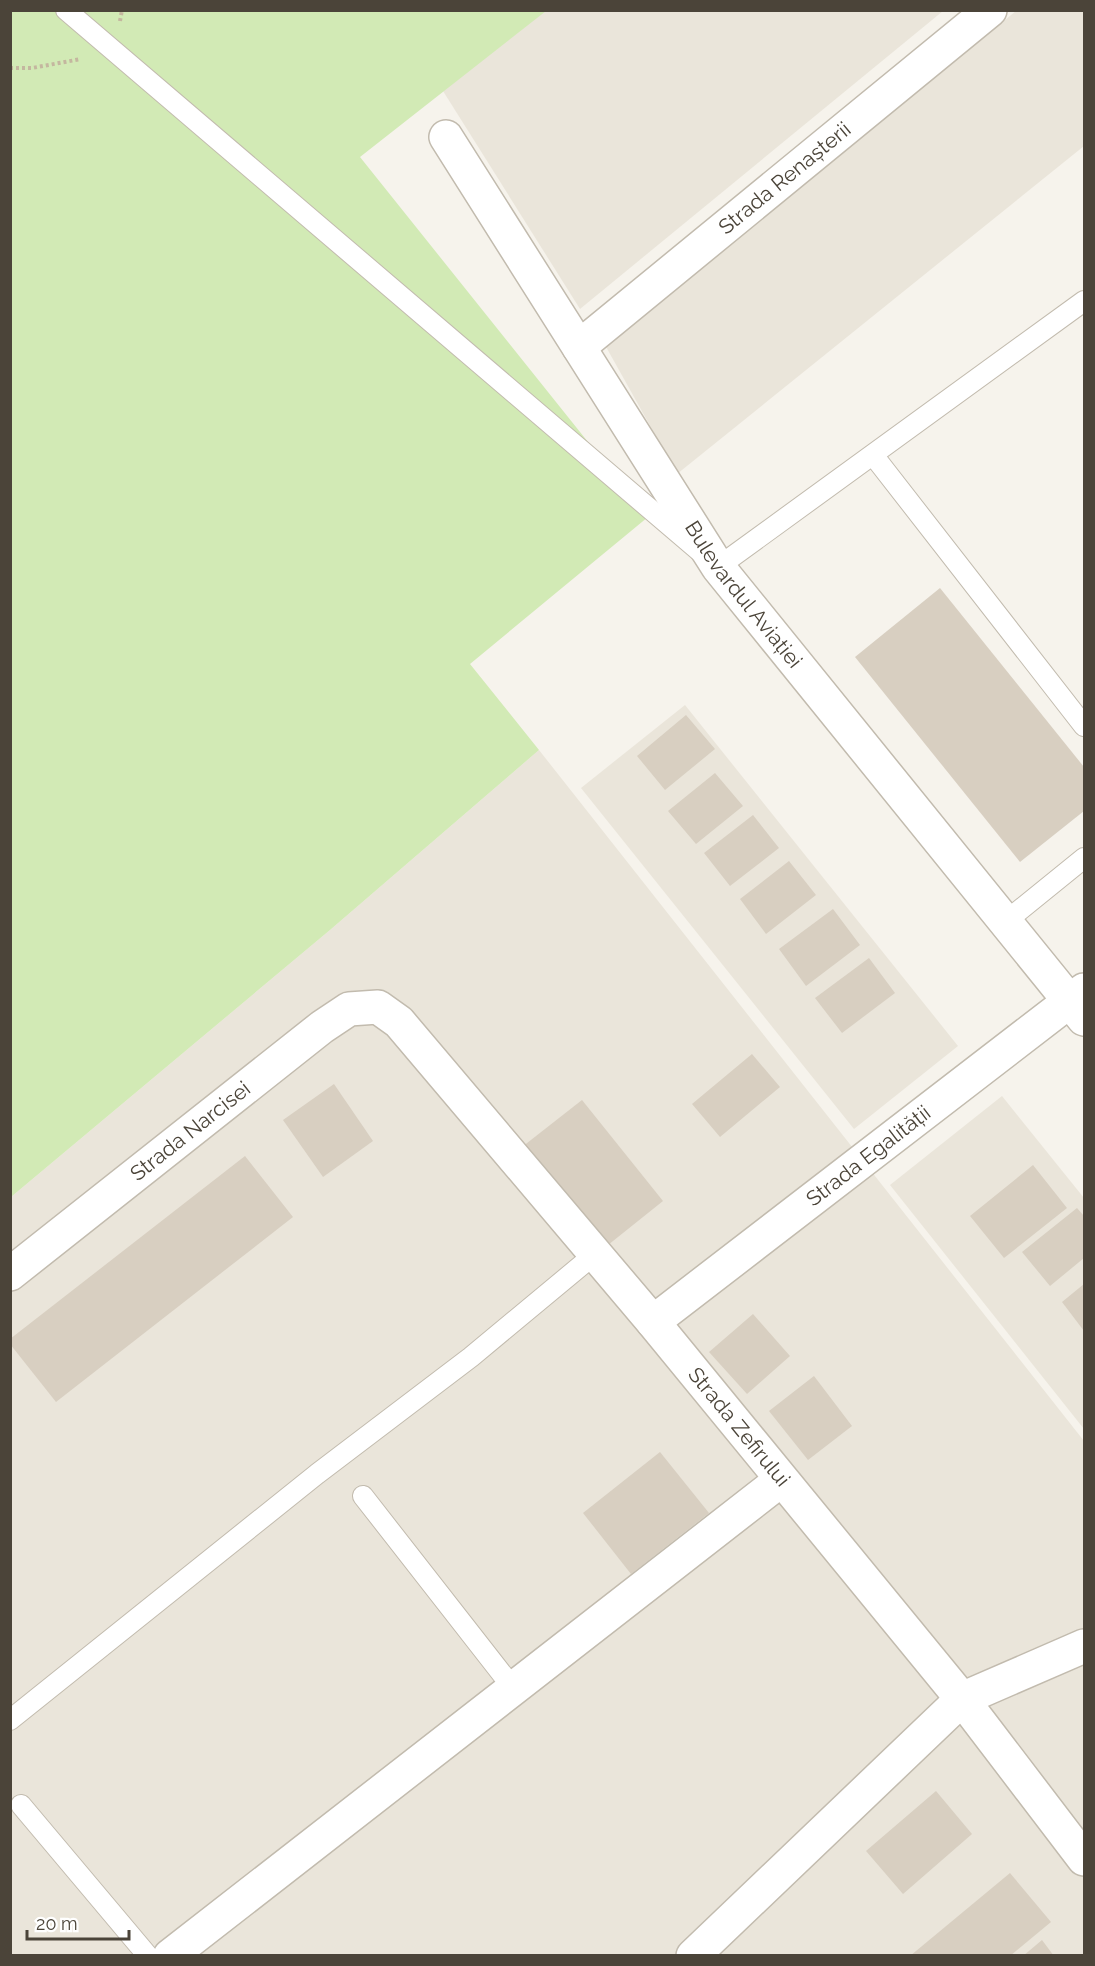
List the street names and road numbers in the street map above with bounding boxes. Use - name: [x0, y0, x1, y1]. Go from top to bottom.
- street label: Strada Renașterii: [713, 116, 856, 239]
- street label: Bulevardul Aviației: [680, 516, 808, 673]
- street label: Strada Narcisei: [125, 1076, 255, 1186]
- street label: Strada Egalității: [801, 1100, 935, 1211]
- street label: Strada Zefirului: [683, 1362, 796, 1491]

